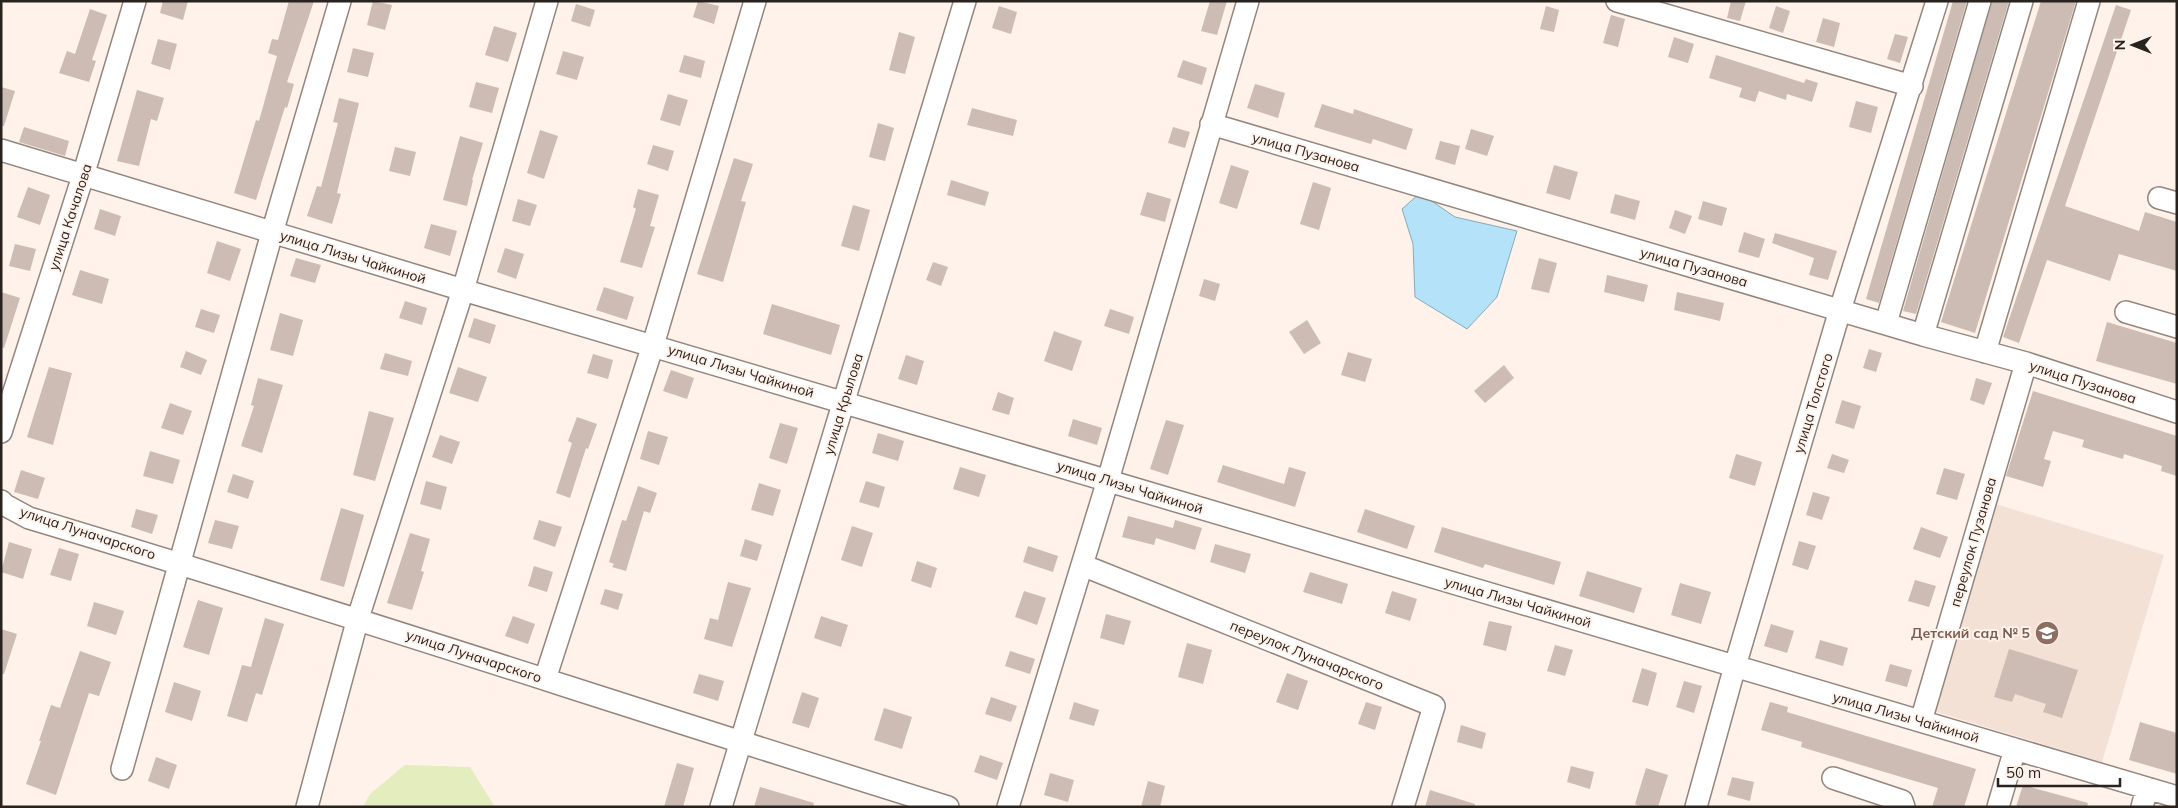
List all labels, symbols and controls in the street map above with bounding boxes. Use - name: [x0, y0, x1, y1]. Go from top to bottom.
- north arrow: [2108, 20, 2158, 70]
- text: N: [2111, 40, 2129, 50]
- street label: улица Пузанова: [1250, 128, 1362, 176]
- street label: улица Качалова: [44, 161, 96, 273]
- street label: улица Лизы Чайкиной: [278, 226, 428, 288]
- street label: улица Пузанова: [1638, 243, 1750, 291]
- street label: улица Лизы Чайкиной: [666, 340, 816, 402]
- street label: улица Крылова: [819, 351, 867, 457]
- street label: улица Толстого: [1789, 351, 1837, 455]
- street label: улица Пузанова: [2027, 356, 2139, 408]
- street label: улица Лизы Чайкиной: [1055, 456, 1205, 518]
- street label: переулок Пузанова: [1946, 475, 2000, 609]
- street label: улица Луначарского: [18, 503, 158, 563]
- street label: улица Лизы Чайкиной: [1443, 572, 1593, 632]
- street label: переулок Луначарского: [1228, 616, 1386, 694]
- school or university icon: Детский сад № 5: [2034, 620, 2060, 646]
- place label: Детский сад № 5: [1911, 624, 2030, 642]
- street label: улица Луначарского: [404, 626, 544, 686]
- street label: улица Лизы Чайкиной: [1831, 687, 1981, 747]
- scale bar: [1998, 756, 2120, 788]
- text: 50 m: [2006, 763, 2041, 782]

